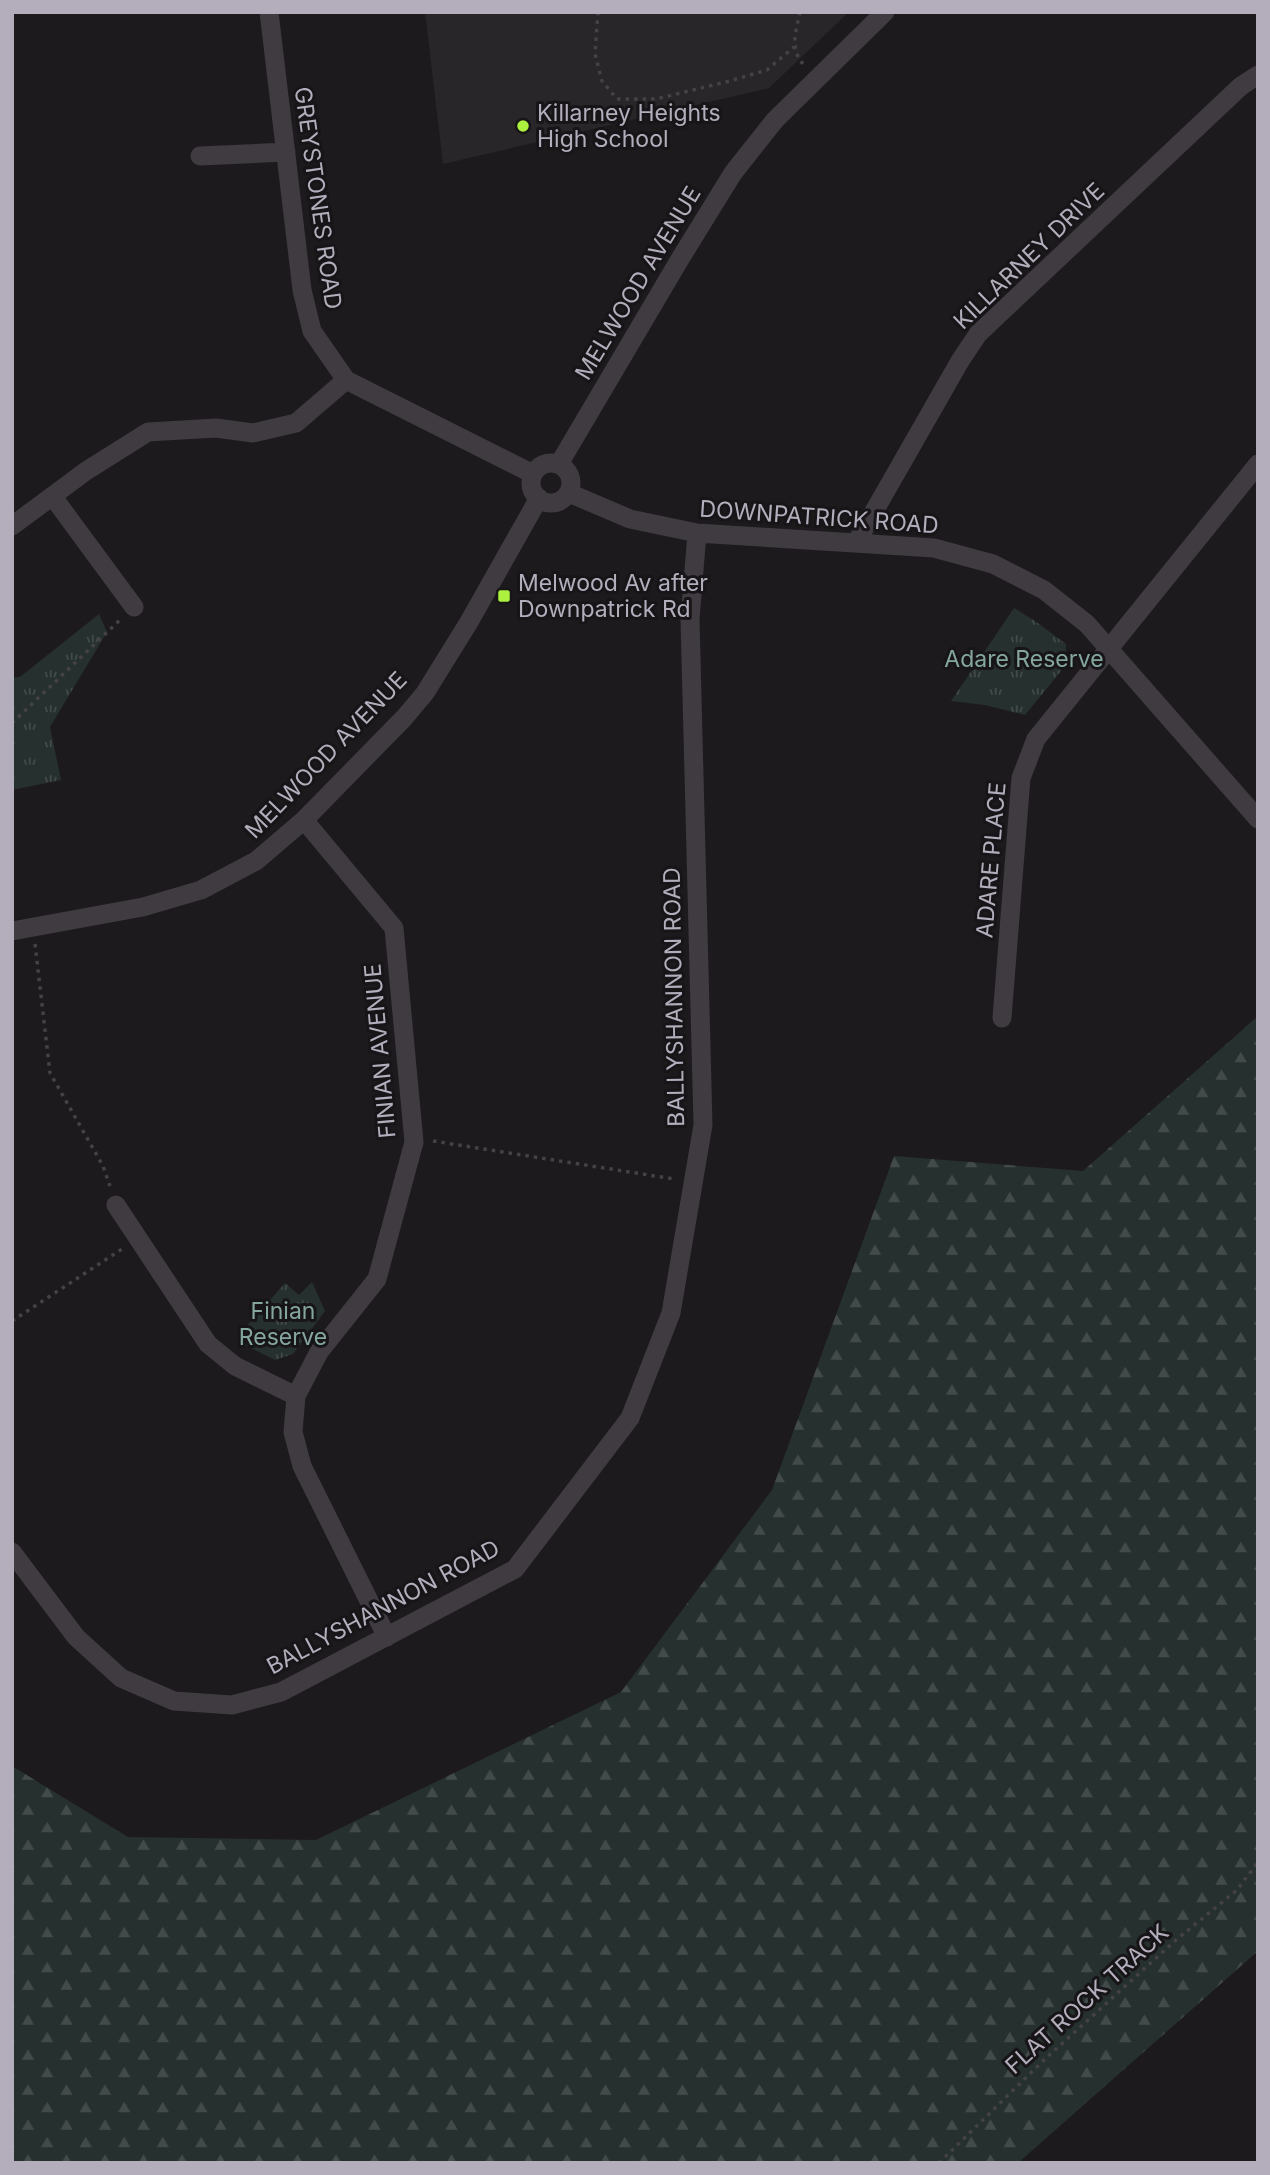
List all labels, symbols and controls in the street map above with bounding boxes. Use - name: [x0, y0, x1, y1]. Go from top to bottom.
- street label: GREYSTONES ROAD: [289, 85, 347, 311]
- place label: Killarney Heights High School: [537, 99, 721, 153]
- marker: Killarney Heights High School: [515, 118, 531, 134]
- street label: KILLARNEY DRIVE: [948, 177, 1110, 335]
- street label: MELWOOD AVENUE: [569, 181, 707, 385]
- street label: DOWNPATRICK ROAD: [698, 495, 940, 539]
- place label: Melwood Av after Downpatrick Rd: [518, 569, 708, 623]
- marker: Melwood Av after Downpatrick Rd: [496, 588, 512, 604]
- park label: Adare Reserve: [944, 645, 1104, 673]
- street label: MELWOOD AVENUE: [239, 666, 413, 844]
- street label: ADARE PLACE: [970, 781, 1012, 939]
- street label: BALLYSHANNON ROAD: [658, 867, 690, 1127]
- street label: FINIAN AVENUE: [358, 963, 402, 1139]
- park label: Finian Reserve: [239, 1297, 327, 1351]
- street label: BALLYSHANNON ROAD: [262, 1534, 504, 1680]
- street label: FLAT ROCK TRACK: [1000, 1918, 1174, 2080]

